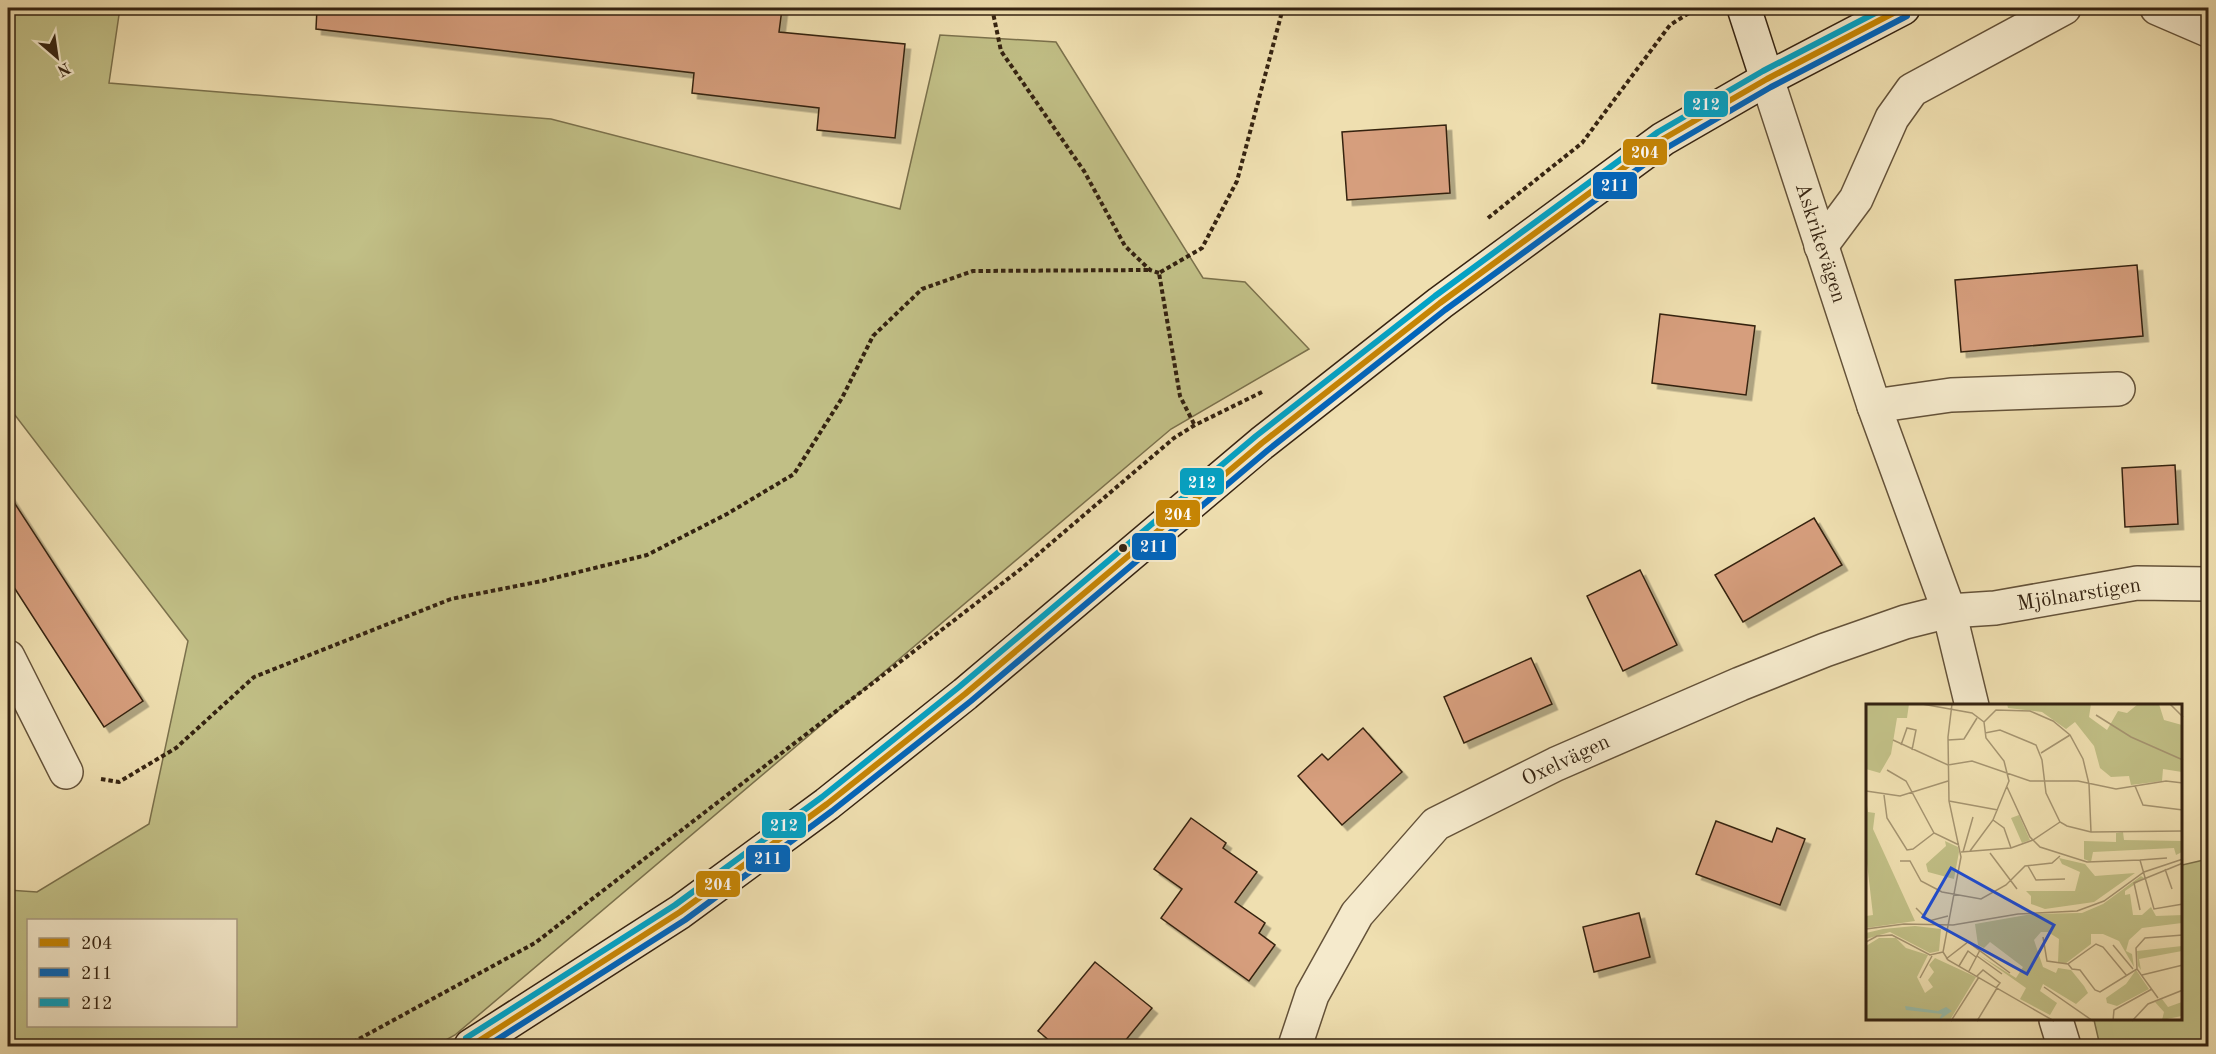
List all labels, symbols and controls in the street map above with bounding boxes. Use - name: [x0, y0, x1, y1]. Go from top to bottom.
- north arrow: [27, 27, 87, 87]
- text: N: [53, 58, 73, 79]
- line badge: 212: [1683, 90, 1729, 118]
- text: 212: [1692, 98, 1720, 114]
- line badge: 204: [1622, 138, 1668, 166]
- text: 204: [1631, 146, 1659, 162]
- line badge: 211: [1592, 171, 1638, 200]
- text: 211: [1601, 179, 1629, 195]
- street label: Askrikevägen: [1791, 180, 1849, 306]
- line badge: 212: [1179, 467, 1225, 496]
- text: 212: [1188, 476, 1216, 492]
- line badge: 204: [1155, 499, 1201, 528]
- text: 204: [1164, 508, 1192, 524]
- line badge: 211: [1131, 532, 1177, 561]
- text: 211: [1140, 540, 1168, 556]
- unlabelled marker: [1117, 542, 1129, 554]
- street label: Mjölnarstigen: [2016, 575, 2142, 615]
- inset map: [1866, 704, 2183, 1021]
- street label: Oxelvägen: [1519, 732, 1613, 790]
- line badge: 212: [761, 811, 807, 839]
- text: 212: [770, 819, 798, 835]
- line badge: 211: [745, 844, 791, 873]
- text: 211: [754, 852, 782, 868]
- line badge: 204: [695, 870, 741, 898]
- text: 204: [704, 878, 732, 894]
- legend: [27, 919, 237, 1027]
- text: 204: [81, 935, 112, 953]
- text: 211: [81, 965, 112, 983]
- text: 212: [81, 995, 112, 1013]

